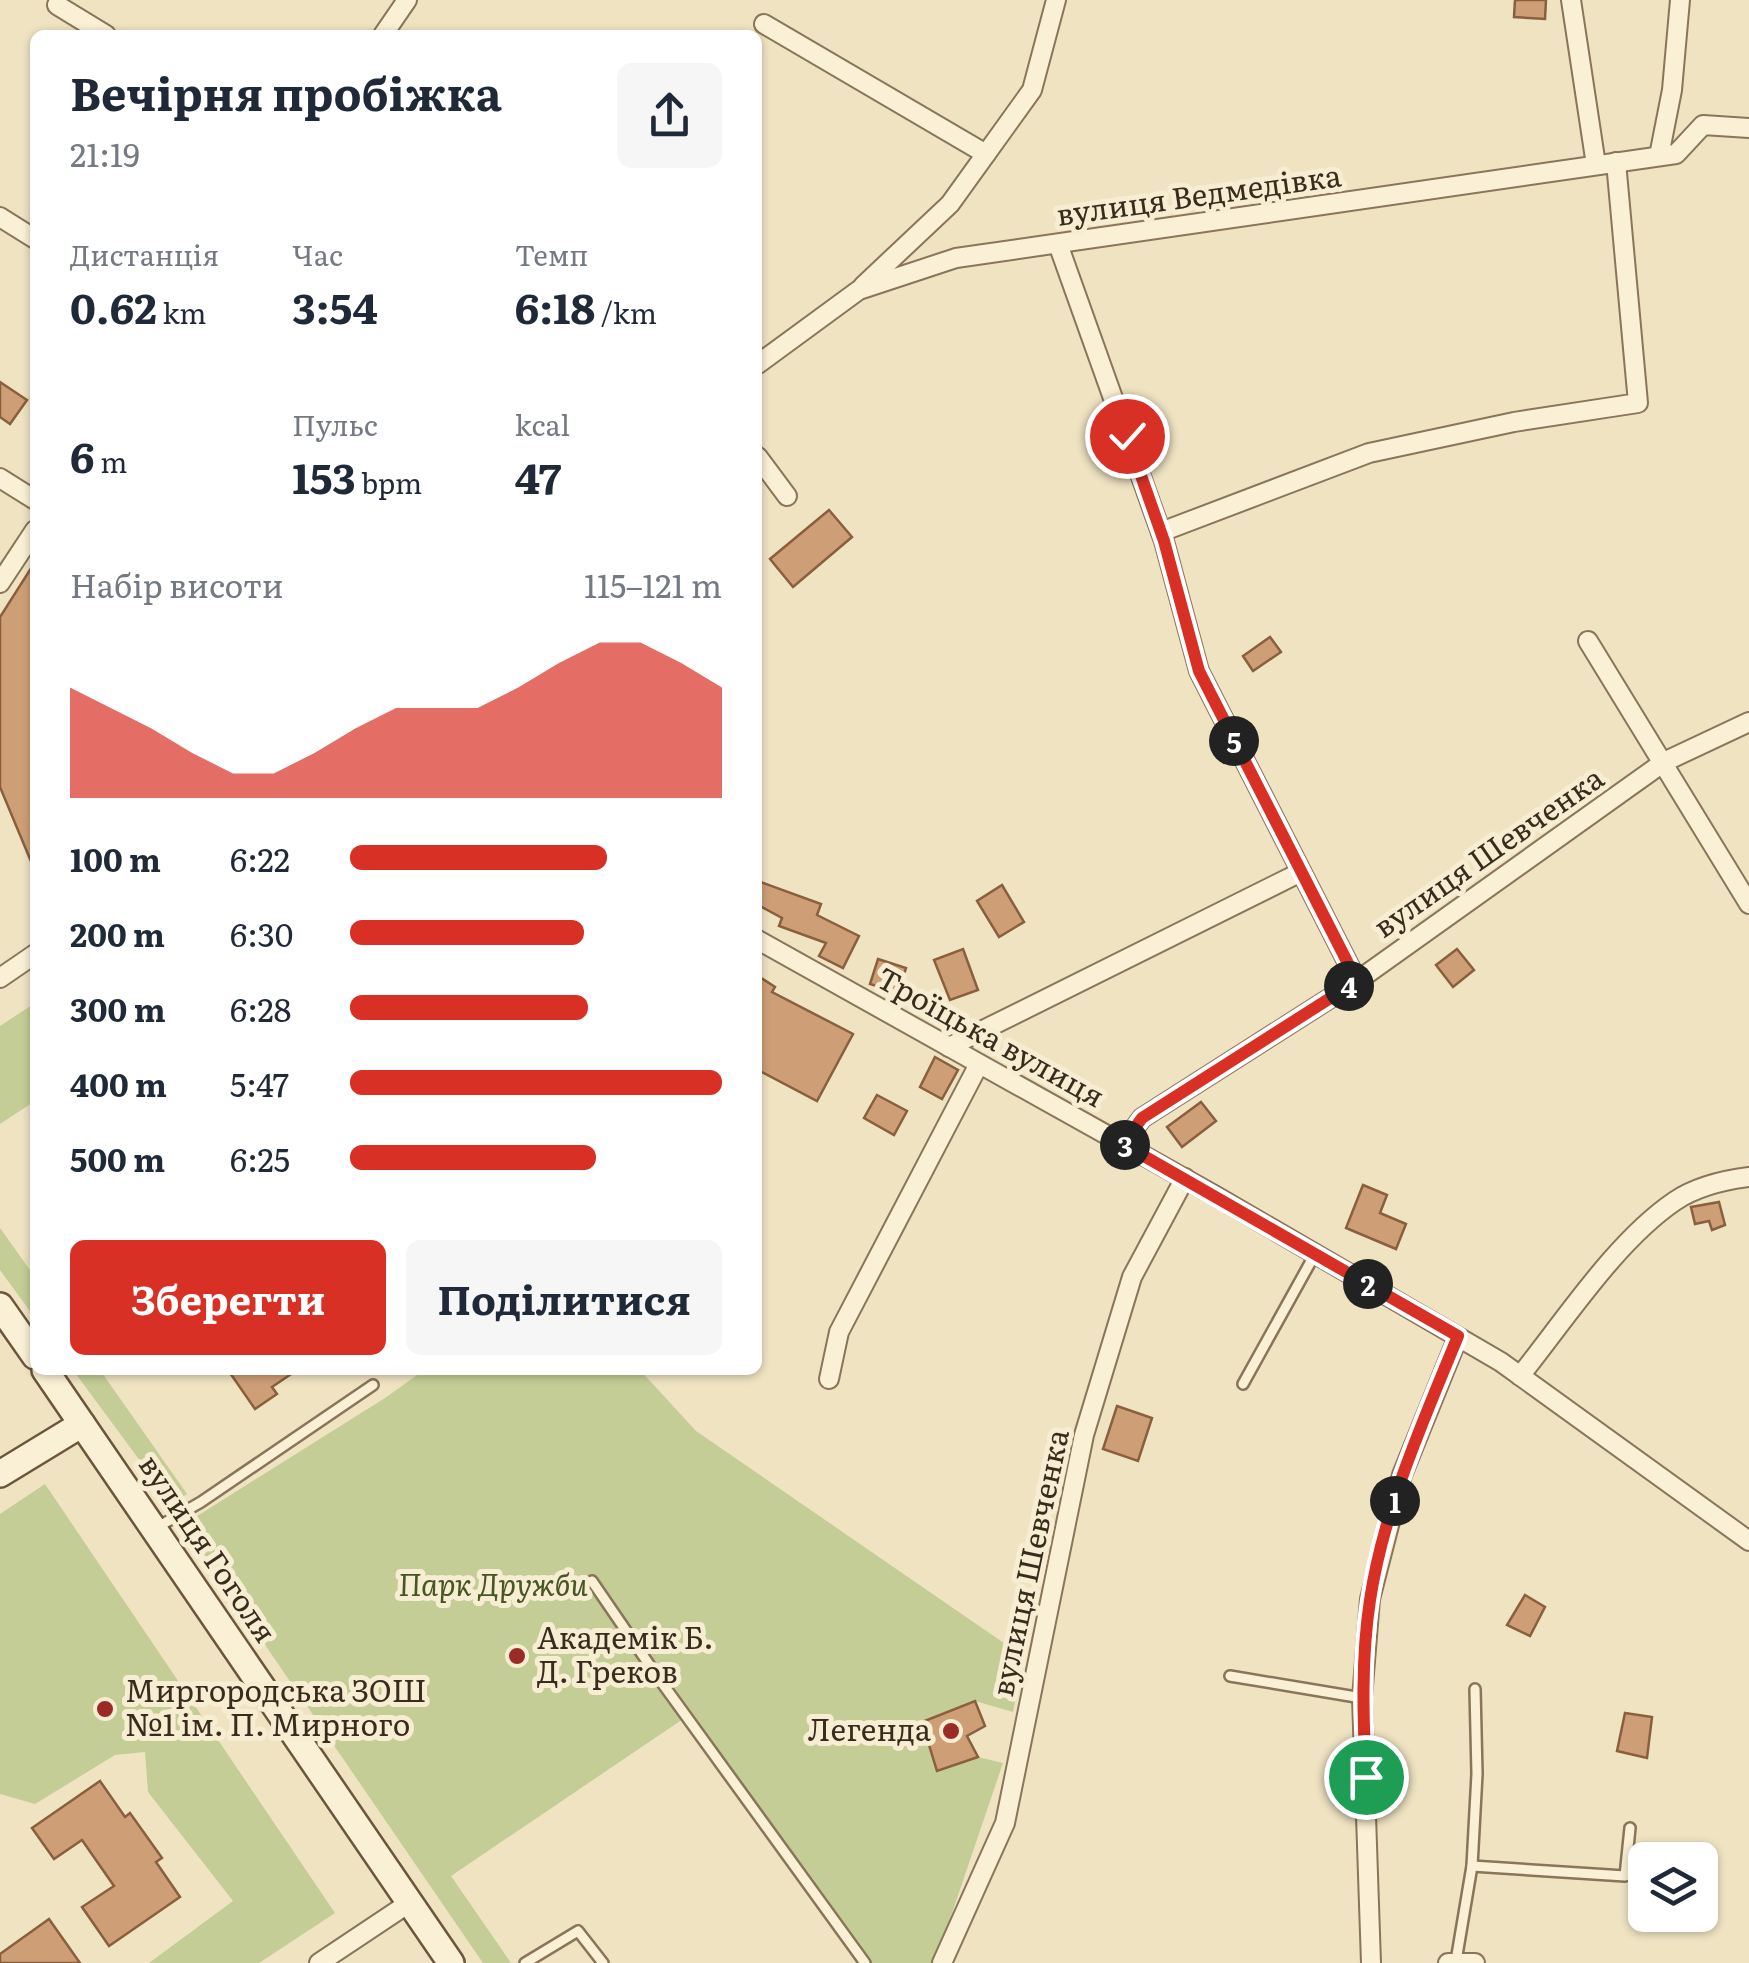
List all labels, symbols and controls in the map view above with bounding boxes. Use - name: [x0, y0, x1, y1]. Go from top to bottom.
- text: Вечірня пробіжка: [70, 58, 502, 125]
- button: share: [617, 63, 722, 168]
- text: 21:19: [70, 129, 140, 177]
- street label: вулиця Ведмедівка: [1053, 151, 1345, 235]
- text: Дистанція: [70, 233, 219, 275]
- text: Час: [292, 233, 343, 275]
- text: Темп: [515, 233, 588, 275]
- text: 0.62: [70, 275, 157, 337]
- text: 3:54: [292, 275, 378, 337]
- text: 6:18: [515, 275, 595, 337]
- text: km: [157, 291, 206, 333]
- text: /km: [595, 291, 657, 333]
- pin: [1085, 394, 1170, 479]
- text: Пульс: [292, 403, 378, 445]
- text: kcal: [515, 403, 570, 445]
- icon: check: [1100, 409, 1155, 464]
- text: 6: [70, 424, 95, 486]
- text: m: [95, 440, 127, 482]
- text: 153: [292, 445, 356, 507]
- text: 47: [515, 445, 561, 507]
- text: bpm: [356, 461, 422, 503]
- text: Набір висоти: [70, 560, 284, 608]
- text: 115–121 m: [584, 560, 722, 608]
- pin: 5: [1209, 716, 1259, 766]
- text: 5: [1226, 720, 1242, 762]
- street label: вулиця Шевченка: [1363, 754, 1612, 947]
- text: 100 m: [70, 834, 161, 882]
- text: 6:22: [230, 834, 290, 882]
- text: 200 m: [70, 909, 165, 957]
- text: 6:30: [230, 909, 293, 957]
- street label: Троїцька вулиця: [870, 954, 1113, 1116]
- pin: 4: [1324, 961, 1374, 1011]
- text: 4: [1341, 965, 1357, 1007]
- text: 300 m: [70, 984, 166, 1032]
- text: 6:28: [230, 984, 291, 1032]
- text: 400 m: [70, 1059, 167, 1107]
- text: 5:47: [230, 1059, 289, 1107]
- pin: 3: [1100, 1120, 1150, 1170]
- text: 3: [1117, 1124, 1133, 1166]
- text: 500 m: [70, 1134, 165, 1182]
- text: 6:25: [230, 1134, 290, 1182]
- button: Зберегти: [70, 1240, 386, 1355]
- button: Поділитися: [406, 1240, 722, 1355]
- pin: 2: [1343, 1259, 1393, 1309]
- text: 2: [1360, 1263, 1376, 1305]
- street label: вулиця Шевченка: [978, 1424, 1078, 1700]
- street label: вулиця Гоголя: [130, 1444, 289, 1650]
- pin: 1: [1370, 1476, 1420, 1526]
- text: 1: [1389, 1480, 1401, 1522]
- park label: Парк Дружби: [398, 1561, 588, 1605]
- place label: Академік Б. Д. Греков: [537, 1614, 713, 1692]
- marker: Академік Б. Д. Греков: [506, 1645, 528, 1667]
- place label: Миргородська ЗОШ №1 ім. П. Мирного: [125, 1667, 426, 1745]
- marker: Миргородська ЗОШ №1 ім. П. Мирного: [94, 1698, 116, 1720]
- place label: Легенда: [808, 1706, 932, 1750]
- marker: Легенда: [940, 1720, 962, 1742]
- pin: [1324, 1735, 1409, 1820]
- icon: arrive: [1339, 1750, 1394, 1805]
- map controls: [1628, 1842, 1718, 1932]
- button: layers: [1628, 1842, 1718, 1932]

